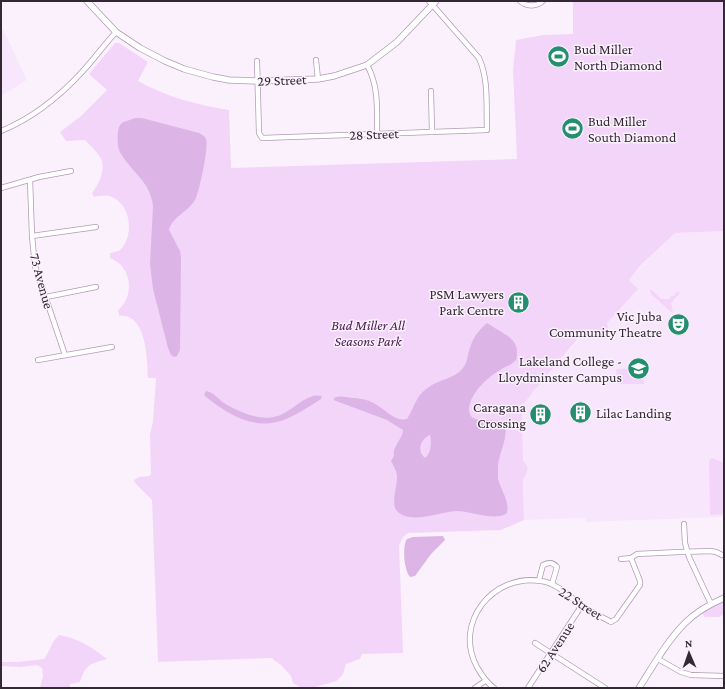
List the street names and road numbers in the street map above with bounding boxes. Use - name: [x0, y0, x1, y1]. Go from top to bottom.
- street label: 29 Street: [257, 71, 307, 89]
- street label: 28 Street: [349, 125, 399, 143]
- street label: 73 Avenue: [27, 251, 57, 311]
- street label: 22 Street: [556, 583, 606, 623]
- street label: 62 Avenue: [533, 619, 577, 675]

